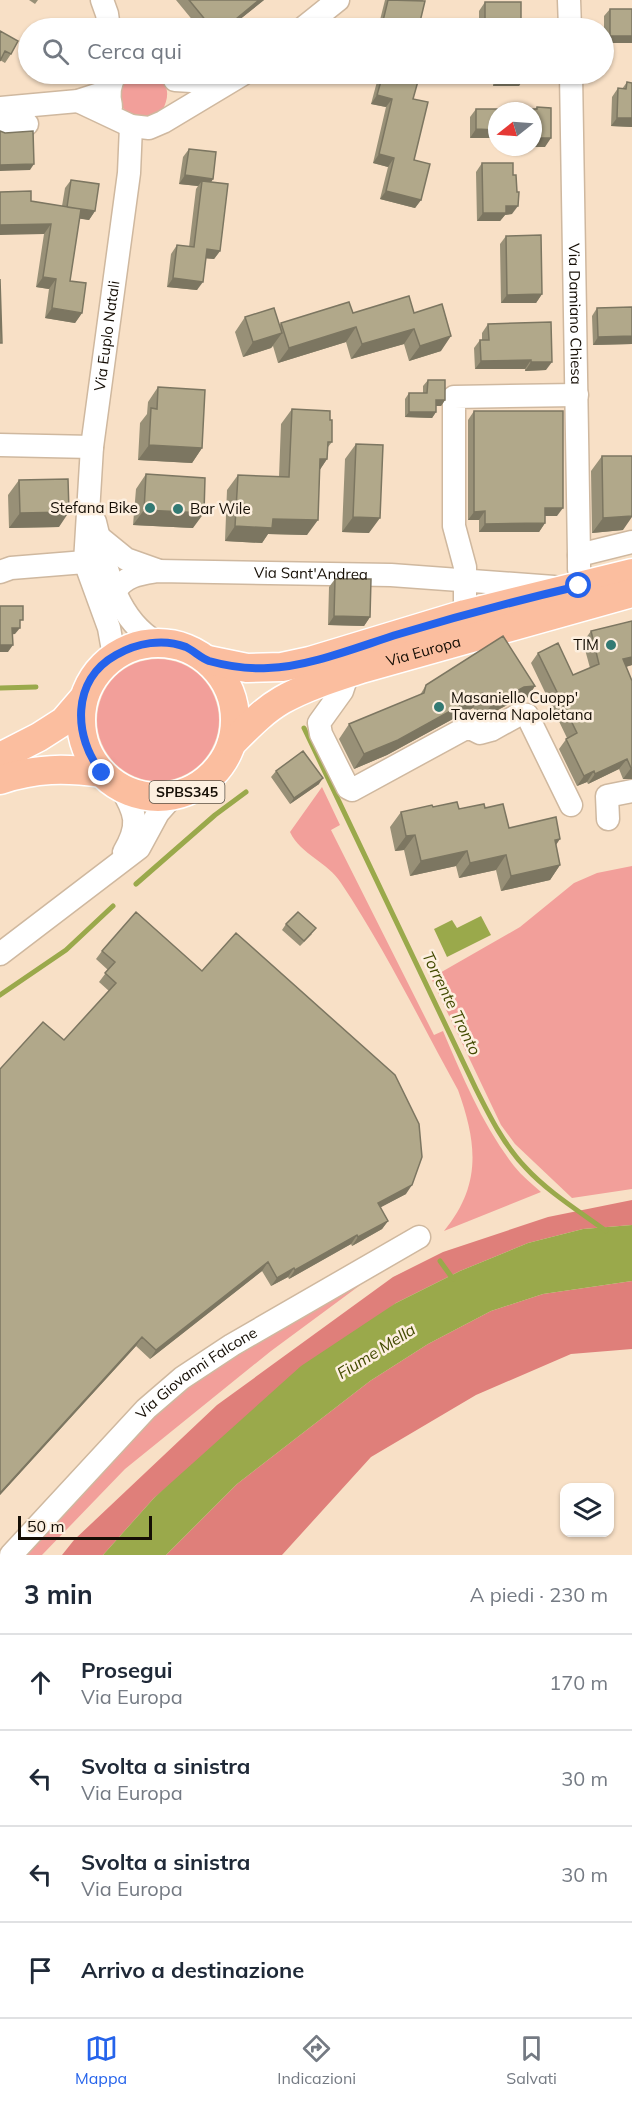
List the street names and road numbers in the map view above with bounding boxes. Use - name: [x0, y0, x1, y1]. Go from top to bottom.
- street label: Via Damiano Chiesa: [565, 243, 586, 385]
- street label: Via Euplo Natali: [90, 279, 123, 392]
- street label: Via Sant'Andrea: [254, 563, 368, 584]
- street label: Via Europa: [384, 632, 463, 670]
- road number: SPBS345: [150, 781, 225, 803]
- street label: Via Giovanni Falcone: [131, 1323, 260, 1423]

